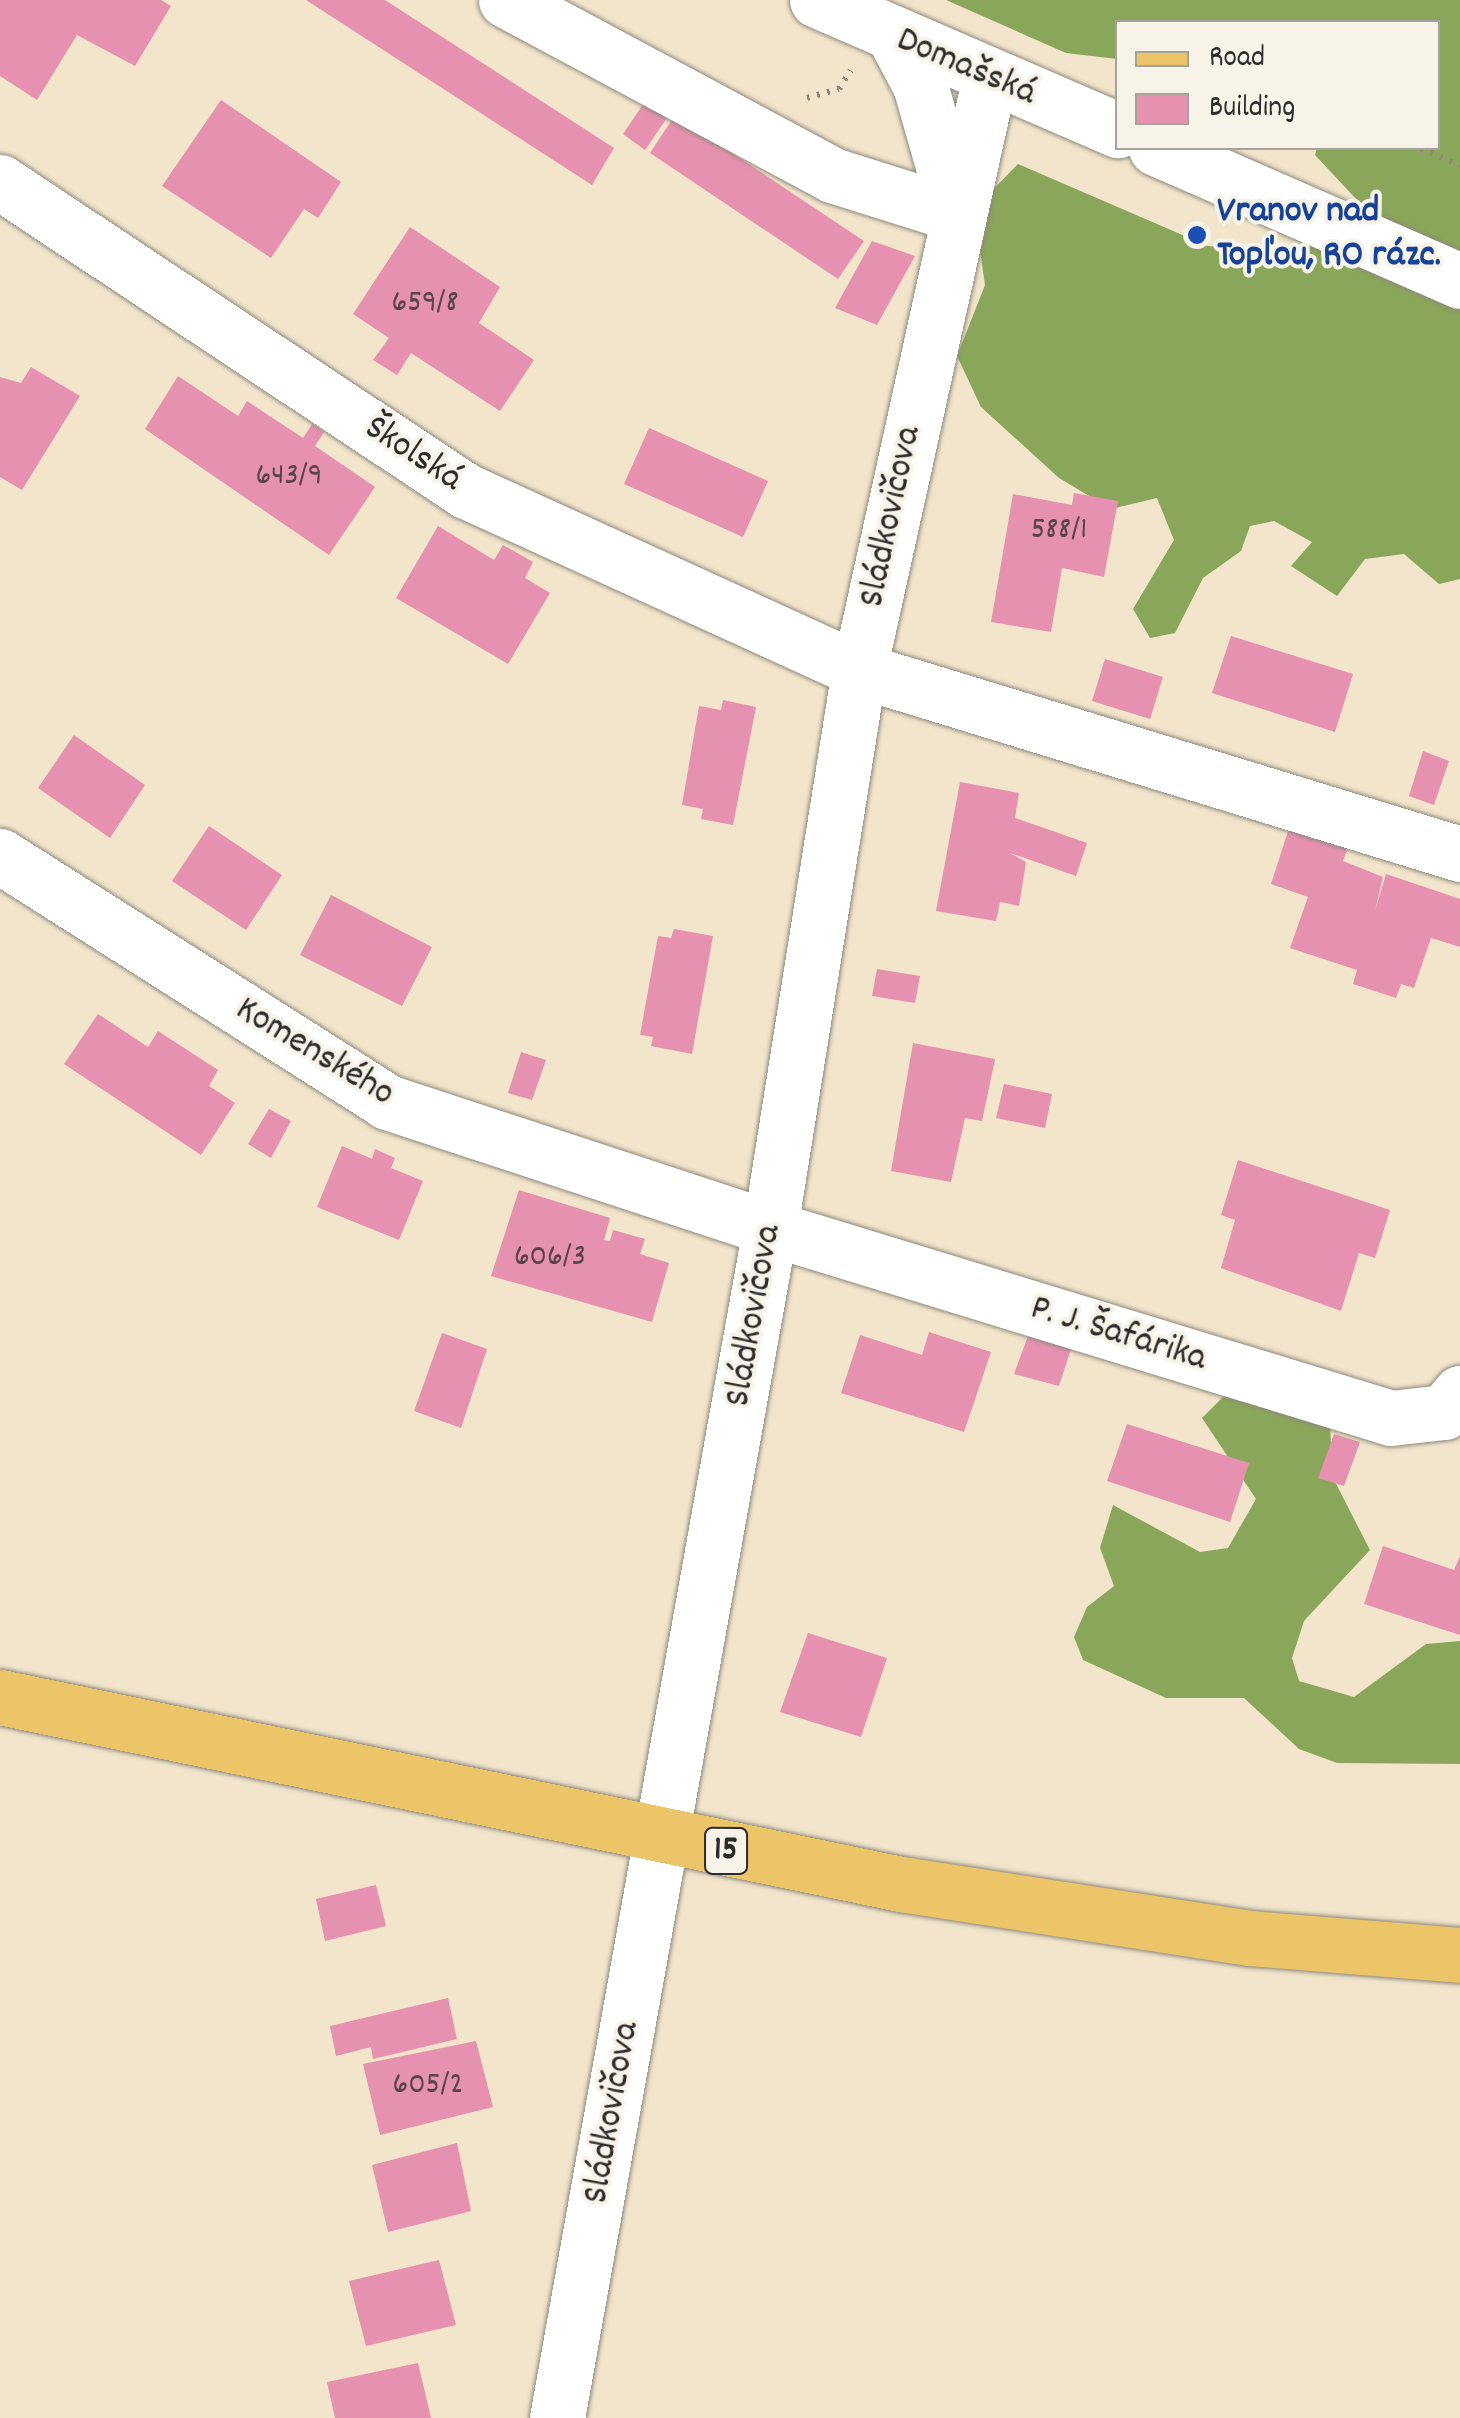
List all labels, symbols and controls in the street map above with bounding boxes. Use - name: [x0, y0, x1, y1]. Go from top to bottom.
- street label: Domašská: [889, 18, 1043, 118]
- legend: [1115, 20, 1440, 150]
- text: Road: [1209, 38, 1265, 81]
- text: Building: [1209, 88, 1295, 131]
- place label: Vranov nad Topľou, RO rázc.: [1217, 190, 1441, 280]
- marker: Vranov nad Topľou, RO rázc.: [1186, 224, 1208, 246]
- house number: 659/8: [391, 285, 459, 323]
- street label: Školská: [355, 407, 471, 503]
- street label: Sládkovičova: [851, 422, 933, 612]
- house number: 643/9: [256, 458, 322, 496]
- house number: 588/1: [1031, 512, 1087, 550]
- street label: Komenského: [226, 988, 402, 1118]
- street label: Sládkovičova: [717, 1222, 793, 1410]
- house number: 606/3: [514, 1239, 586, 1277]
- street label: P. J. Šafárika: [1025, 1287, 1211, 1383]
- road number: 15: [704, 1821, 748, 1881]
- street label: Sládkovičova: [575, 2019, 651, 2207]
- house number: 605/2: [392, 2067, 464, 2105]

